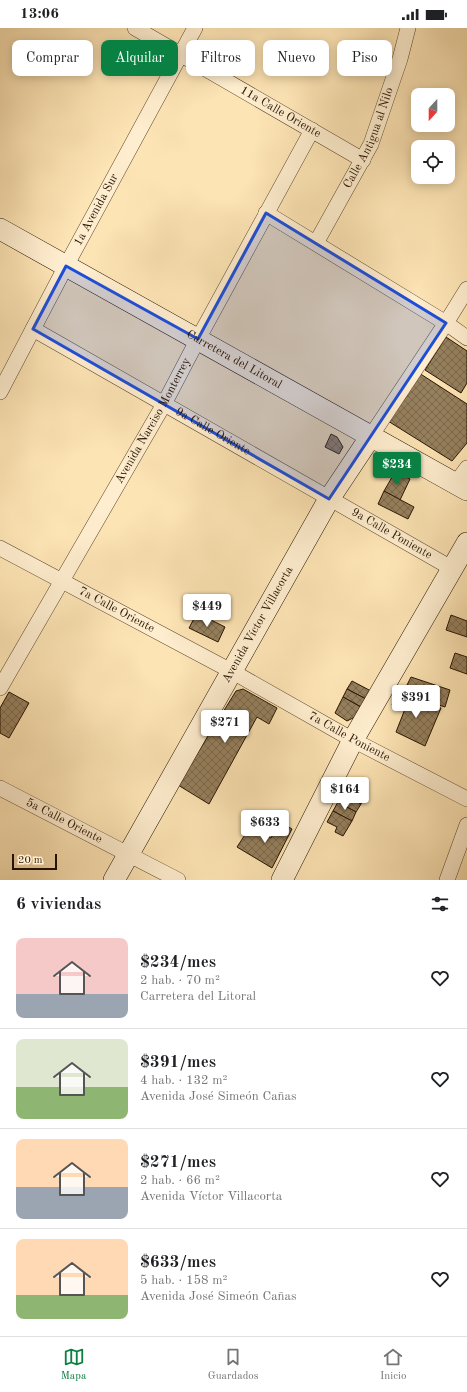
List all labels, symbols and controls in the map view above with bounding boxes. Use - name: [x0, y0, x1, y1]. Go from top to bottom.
- text: 13:06: [20, 7, 59, 22]
- chip: Comprar: [12, 40, 93, 76]
- chip: Alquilar: [101, 40, 178, 76]
- chip: Filtros: [186, 40, 255, 76]
- chip: Nuevo: [263, 40, 329, 76]
- chip: Piso: [337, 40, 392, 76]
- street label: 11a Calle Oriente: [238, 84, 323, 140]
- street label: Calle Antigua al Nilo: [342, 86, 396, 190]
- north arrow: [411, 88, 455, 132]
- map controls: [411, 88, 455, 184]
- button: locate: [411, 140, 455, 184]
- street label: 1a Avenida Sur: [72, 172, 121, 248]
- street label: Carretera del Litoral: [184, 328, 284, 391]
- street label: Avenida Narciso Monterrey: [113, 355, 193, 486]
- street label: 9a Calle Oriente: [173, 406, 253, 458]
- pin: $234: [373, 452, 421, 486]
- text: $234: [382, 458, 412, 471]
- street label: 9a Calle Poniente: [349, 506, 434, 562]
- street label: Avenida Víctor Villacorta: [220, 565, 296, 685]
- street label: 7a Calle Oriente: [77, 585, 157, 635]
- pin: $449: [183, 594, 231, 628]
- text: $449: [192, 600, 222, 613]
- pin: $391: [392, 685, 440, 719]
- text: $391: [401, 691, 431, 704]
- pin: $271: [201, 710, 249, 744]
- street label: 7a Calle Poniente: [306, 710, 392, 764]
- text: $271: [210, 716, 240, 729]
- pin: $164: [321, 777, 369, 811]
- text: $164: [330, 783, 360, 796]
- street label: 5a Calle Oriente: [24, 796, 104, 846]
- pin: $633: [241, 810, 289, 844]
- text: $633: [250, 816, 280, 829]
- scale bar: [12, 852, 57, 871]
- text: 20 m: [18, 855, 43, 866]
- icon: filters: [429, 893, 451, 915]
- text: 6 viviendas: [16, 896, 101, 913]
- icon: home: [48, 954, 96, 1002]
- text: $234/mes: [140, 954, 216, 971]
- icon: heart: [429, 967, 451, 989]
- text: 2 hab. · 70 m²: [140, 974, 220, 987]
- text: Carretera del Litoral: [140, 990, 256, 1003]
- text: $391/mes: [140, 1054, 216, 1071]
- icon: home: [48, 1055, 96, 1103]
- icon: heart: [429, 1068, 451, 1090]
- text: 4 hab. · 132 m²: [140, 1074, 227, 1087]
- text: Avenida José Simeón Cañas: [140, 1090, 297, 1103]
- text: $271/mes: [140, 1154, 216, 1171]
- icon: home: [48, 1155, 96, 1203]
- icon: heart: [429, 1168, 451, 1190]
- text: 2 hab. · 66 m²: [140, 1174, 220, 1187]
- text: Avenida Víctor Villacorta: [140, 1190, 282, 1203]
- text: $633/mes: [140, 1254, 216, 1271]
- icon: home: [48, 1255, 96, 1303]
- icon: heart: [429, 1268, 451, 1290]
- text: 5 hab. · 158 m²: [140, 1274, 227, 1287]
- text: Avenida José Simeón Cañas: [140, 1290, 297, 1303]
- tab: Mapa: [61, 1346, 86, 1384]
- tab: Guardados: [208, 1346, 259, 1384]
- tab: Inicio: [380, 1346, 406, 1384]

